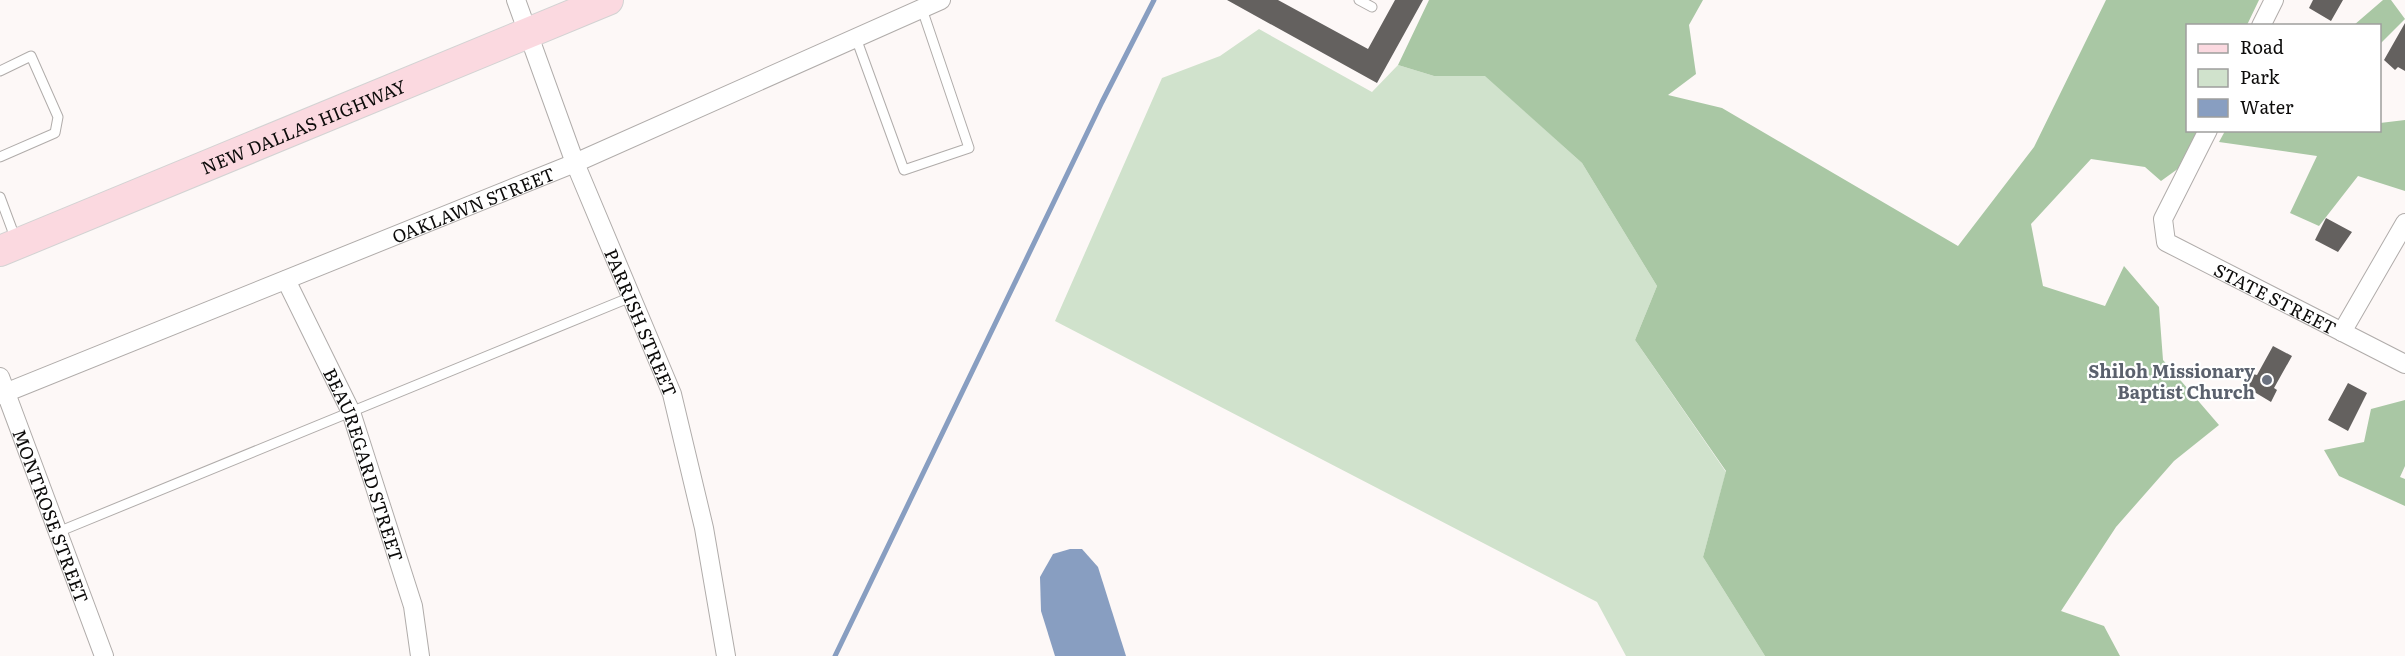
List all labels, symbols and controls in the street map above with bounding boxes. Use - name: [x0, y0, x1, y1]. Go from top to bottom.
- legend: [2186, 24, 2381, 132]
- text: Road: [2240, 33, 2284, 60]
- text: Park: [2240, 63, 2281, 90]
- street label: NEW DALLAS HIGHWAY: [197, 71, 410, 180]
- text: Water: [2240, 93, 2294, 120]
- street label: OAKLAWN STREET: [387, 159, 558, 249]
- street label: PARRISH STREET: [599, 244, 685, 400]
- street label: STATE STREET: [2210, 255, 2342, 340]
- place label: Shiloh Missionary Baptist Church: [2088, 357, 2255, 405]
- street label: BEAUREGARD STREET: [318, 363, 411, 565]
- marker: Shiloh Missionary Baptist Church: [2260, 373, 2274, 387]
- street label: MONTROSE STREET: [7, 425, 97, 607]

